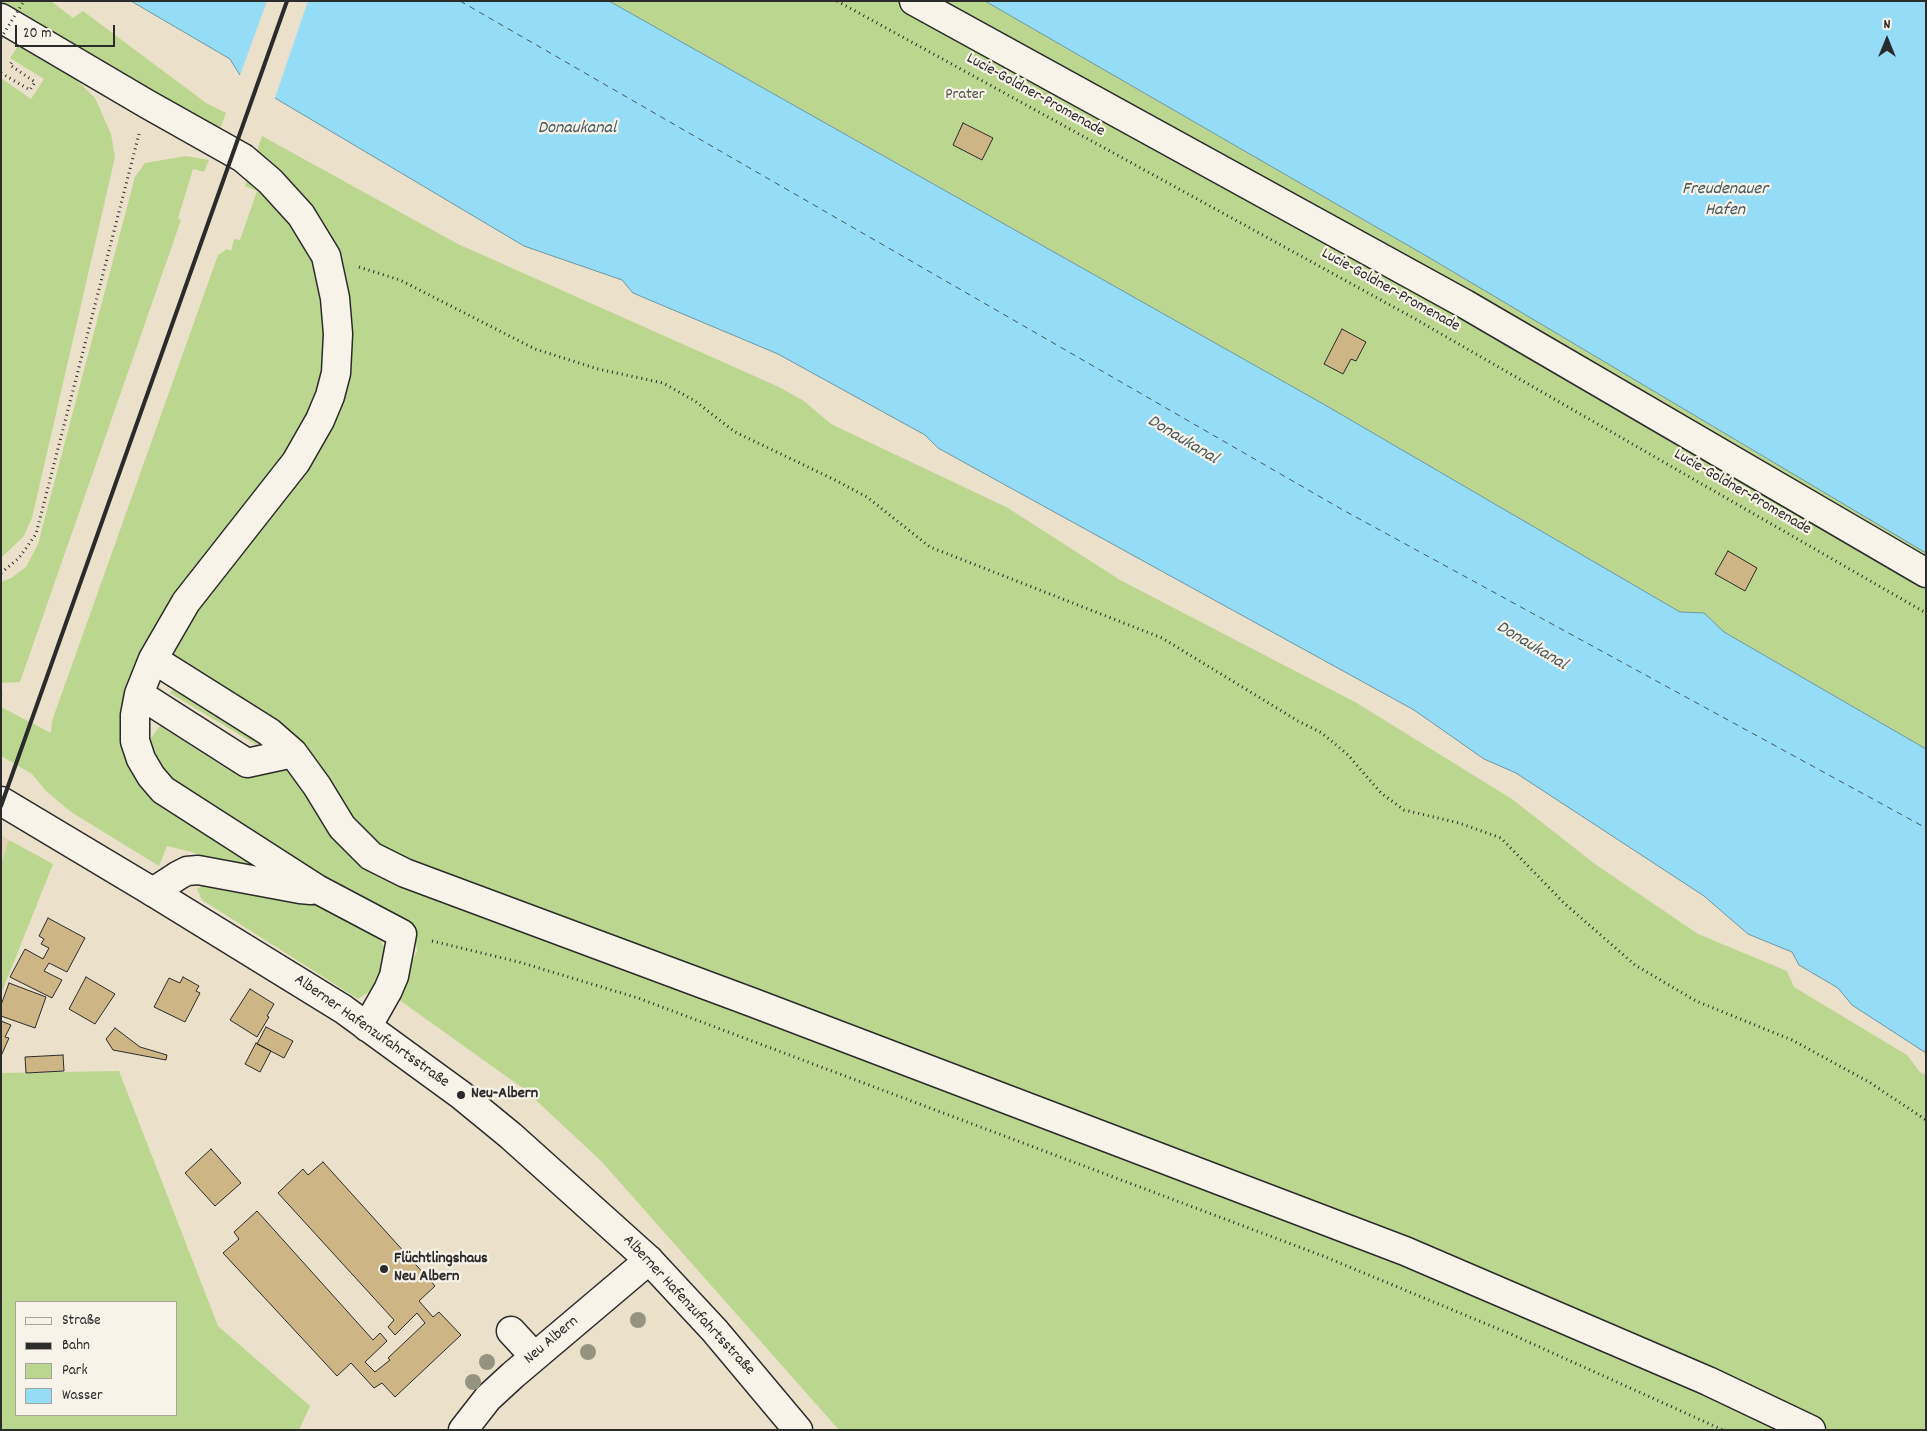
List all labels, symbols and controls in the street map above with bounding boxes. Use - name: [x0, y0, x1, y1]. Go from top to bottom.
- scale bar: [18, 15, 118, 47]
- north arrow: [1862, 15, 1912, 65]
- text: N: [1884, 15, 1890, 35]
- text: 20 m: [23, 23, 51, 45]
- street label: Lucie-Goldner-Promenade: [962, 50, 1108, 142]
- park label: Prater: [945, 86, 985, 106]
- water label: Donaukanal: [538, 119, 616, 141]
- water label: Freudenauer Hafen: [1682, 180, 1768, 222]
- street label: Lucie-Goldner-Promenade: [1317, 245, 1463, 337]
- water label: Donaukanal: [1143, 411, 1221, 471]
- street label: Lucie-Goldner-Promenade: [1670, 446, 1814, 540]
- water label: Donaukanal: [1492, 617, 1570, 677]
- street label: Alberner Hafenzufahrtsstraße: [290, 971, 452, 1093]
- place label: Neu-Albern: [471, 1085, 538, 1105]
- marker: Neu-Albern: [455, 1089, 467, 1101]
- street label: Alberner Hafenzufahrtsstraße: [618, 1232, 758, 1380]
- place label: Flüchtlingshaus Neu Albern: [394, 1250, 488, 1288]
- marker: Flüchtlingshaus Neu Albern: [378, 1263, 390, 1275]
- legend: [15, 1301, 178, 1416]
- text: Straße: [62, 1310, 100, 1332]
- street label: Neu Albern: [521, 1313, 583, 1369]
- text: Bahn: [62, 1335, 90, 1357]
- text: Park: [62, 1360, 88, 1382]
- text: Wasser: [62, 1385, 102, 1407]

